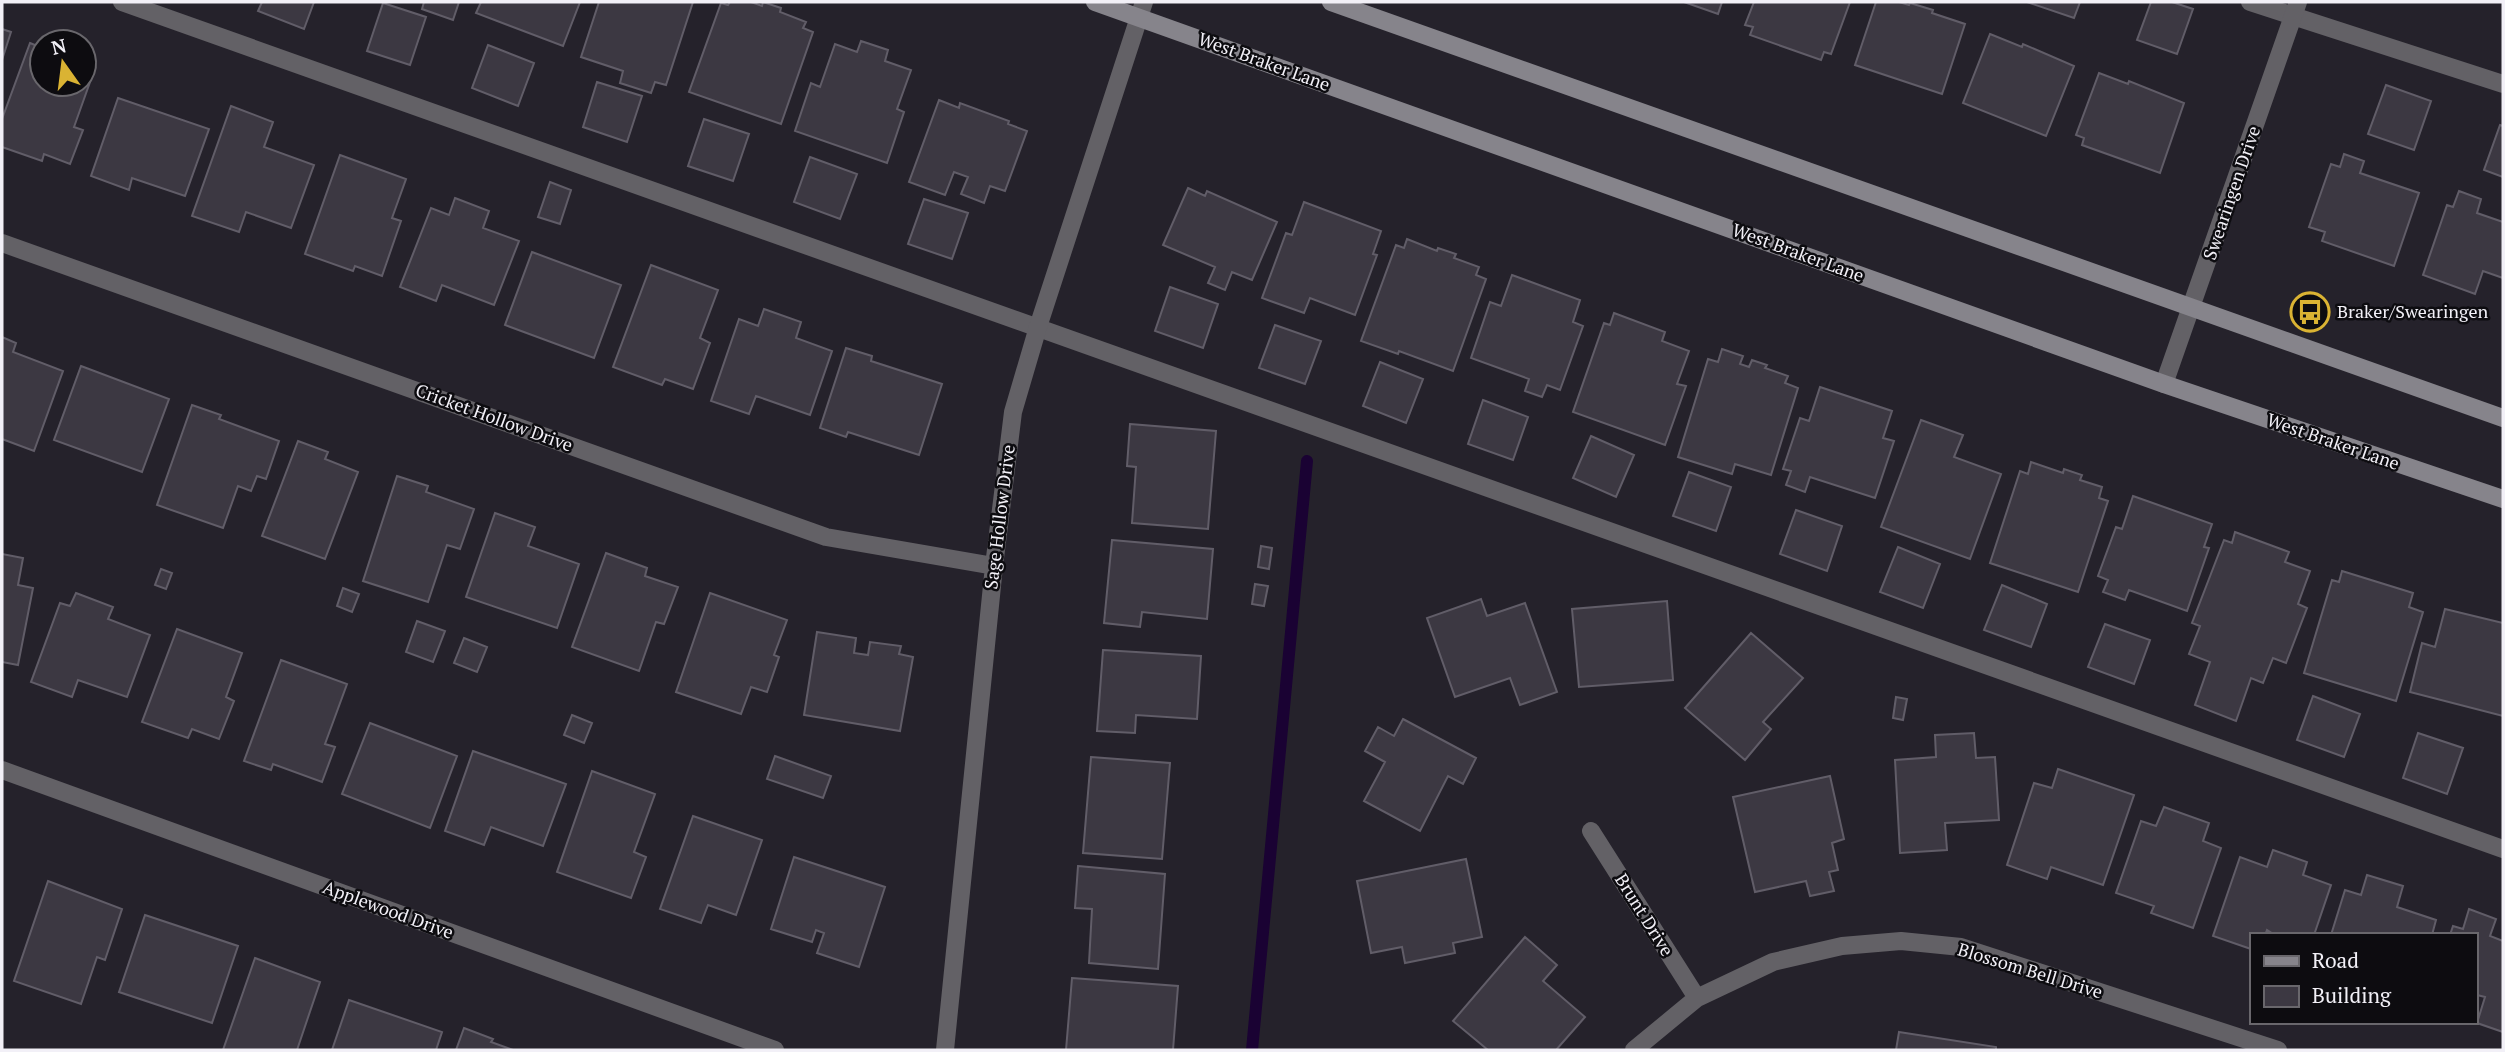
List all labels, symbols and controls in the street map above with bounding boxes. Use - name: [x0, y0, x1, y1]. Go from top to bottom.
- street label: West Braker Lane: [1195, 26, 1334, 96]
- north arrow: [28, 28, 98, 98]
- text: N: [49, 32, 69, 60]
- street label: Swearingen Drive: [2197, 122, 2265, 263]
- street label: West Braker Lane: [1729, 217, 1868, 287]
- bus stop icon: Braker/Swearingen: [2289, 291, 2331, 333]
- place label: Braker/Swearingen: [2337, 299, 2489, 323]
- street label: Cricket Hollow Drive: [412, 377, 576, 457]
- street label: West Braker Lane: [2264, 407, 2403, 475]
- street label: Sage Hollow Drive: [978, 443, 1020, 591]
- street label: Brunt Drive: [1610, 869, 1680, 960]
- street label: Applewood Drive: [320, 874, 457, 944]
- legend: [2250, 933, 2477, 1024]
- street label: Blossom Bell Drive: [1955, 937, 2106, 1003]
- text: Road: [2312, 946, 2359, 974]
- text: Building: [2312, 981, 2392, 1009]

